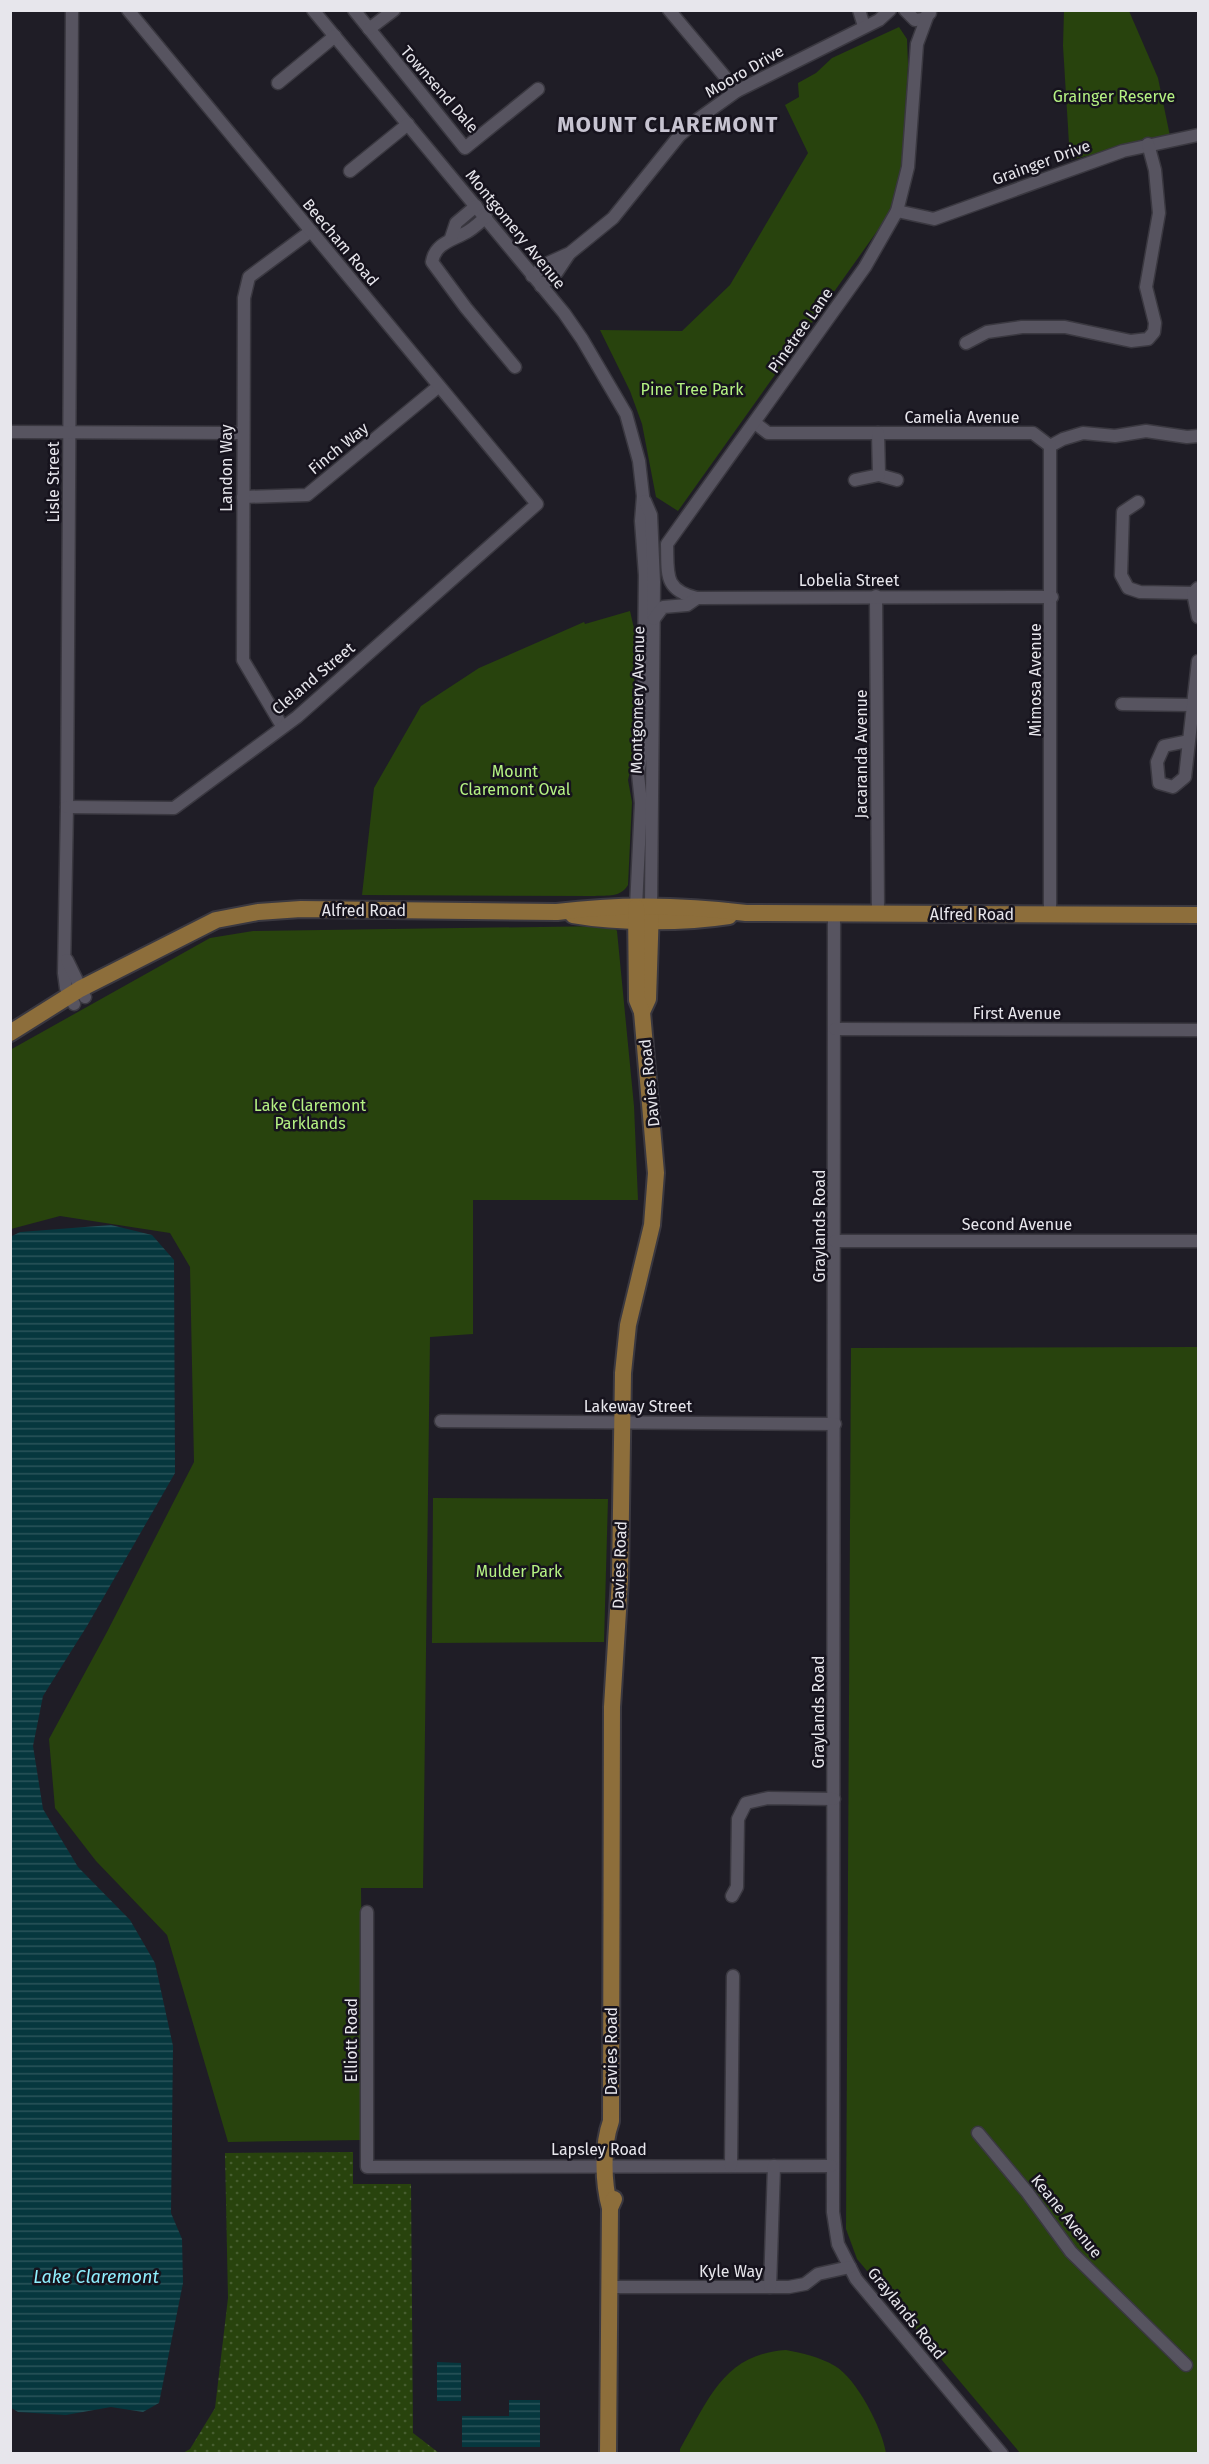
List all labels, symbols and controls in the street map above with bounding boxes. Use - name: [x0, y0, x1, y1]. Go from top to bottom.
- street label: Mooro Drive: [701, 41, 787, 102]
- street label: Townsend Dale: [397, 42, 483, 137]
- park label: Grainger Reserve: [1053, 87, 1175, 106]
- district label: MOUNT CLAREMONT: [557, 111, 779, 138]
- street label: Grainger Drive: [990, 136, 1093, 189]
- street label: Montgomery Avenue: [462, 166, 570, 293]
- street label: Beecham Road: [299, 195, 383, 290]
- street label: Pinetree Lane: [764, 284, 837, 377]
- park label: Pine Tree Park: [641, 380, 744, 399]
- street label: Camelia Avenue: [904, 408, 1020, 427]
- street label: Finch Way: [305, 418, 372, 478]
- street label: Landon Way: [217, 424, 236, 512]
- street label: Lisle Street: [44, 441, 63, 522]
- street label: Lobelia Street: [799, 571, 900, 590]
- street label: Mimosa Avenue: [1026, 623, 1045, 737]
- street label: Montgomery Avenue: [627, 626, 648, 774]
- street label: Cleland Street: [268, 638, 359, 718]
- street label: Jacaranda Avenue: [852, 689, 871, 819]
- park label: Mount Claremont Oval: [460, 762, 571, 799]
- street label: Alfred Road: [322, 901, 406, 920]
- street label: Alfred Road: [930, 905, 1014, 924]
- street label: First Avenue: [973, 1004, 1061, 1023]
- street label: Davies Road: [635, 1038, 664, 1128]
- park label: Lake Claremont Parklands: [254, 1096, 366, 1133]
- street label: Graylands Road: [810, 1170, 829, 1282]
- street label: Second Avenue: [962, 1215, 1072, 1234]
- street label: Lakeway Street: [584, 1397, 692, 1416]
- street label: Davies Road: [608, 1521, 631, 1609]
- park label: Mulder Park: [476, 1562, 563, 1581]
- street label: Graylands Road: [809, 1656, 828, 1768]
- street label: Elliott Road: [342, 1998, 361, 2082]
- street label: Davies Road: [602, 2007, 621, 2095]
- street label: Lapsley Road: [551, 2140, 647, 2159]
- street label: Keane Avenue: [1027, 2171, 1106, 2262]
- street label: Kyle Way: [699, 2262, 763, 2281]
- street label: Graylands Road: [864, 2263, 950, 2363]
- water label: Lake Claremont: [33, 2266, 159, 2288]

